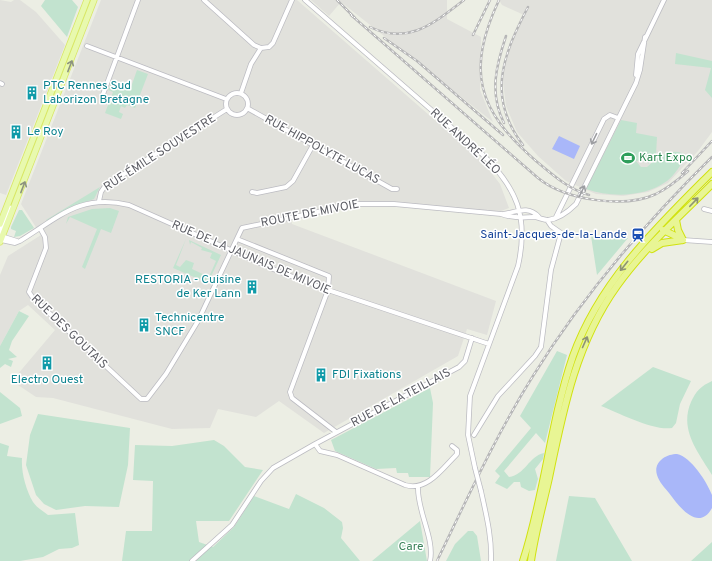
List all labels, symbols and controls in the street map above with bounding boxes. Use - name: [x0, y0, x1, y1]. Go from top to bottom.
- one-way arrow: [66, 60, 74, 72]
- place label: PTC Rennes Sud Laborizon Bretagne: [43, 78, 149, 108]
- building icon: PTC Rennes Sud Laborizon Bretagne: [24, 85, 40, 101]
- street label: RUE ANDRÉ LÉO: [426, 105, 504, 179]
- street label: RUE ÉMILE SOUVESTRE: [101, 111, 219, 195]
- street label: RUE HIPPOLYTE LUCAS: [262, 112, 382, 188]
- building icon: Le Roy: [8, 124, 24, 140]
- place label: Le Roy: [27, 124, 64, 140]
- one-way arrow: [590, 133, 597, 145]
- sports icon: Kart Expo: [620, 150, 636, 166]
- place label: Kart Expo: [639, 150, 693, 166]
- one-way arrow: [19, 181, 27, 193]
- one-way arrow: [579, 185, 586, 197]
- street label: ROUTE DE MIVOIE: [259, 197, 361, 231]
- one-way arrow: [689, 197, 699, 207]
- street label: RUE DE LA JAUNAIS DE MIVOIE: [169, 217, 333, 299]
- place label: Saint-Jacques-de-la-Lande: [480, 227, 627, 243]
- station icon: Saint-Jacques-de-la-Lande: [630, 227, 646, 243]
- one-way arrow: [619, 260, 628, 271]
- place label: RESTORIA - Cuisine de Ker Lann: [135, 272, 241, 302]
- building icon: RESTORIA - Cuisine de Ker Lann: [244, 279, 260, 295]
- street label: RUE DES GOUTAIS: [27, 291, 111, 373]
- place label: Technicentre SNCF: [155, 310, 224, 340]
- building icon: Technicentre SNCF: [136, 317, 152, 333]
- one-way arrow: [582, 337, 590, 349]
- building icon: Electro Ouest: [39, 355, 55, 371]
- street label: RUE DE LA TEILLAIS: [348, 365, 454, 431]
- building icon: FDI Fixations: [313, 367, 329, 383]
- place label: FDI Fixations: [332, 367, 401, 383]
- place label: Electro Ouest: [11, 372, 83, 388]
- park label: Care: [398, 539, 424, 555]

